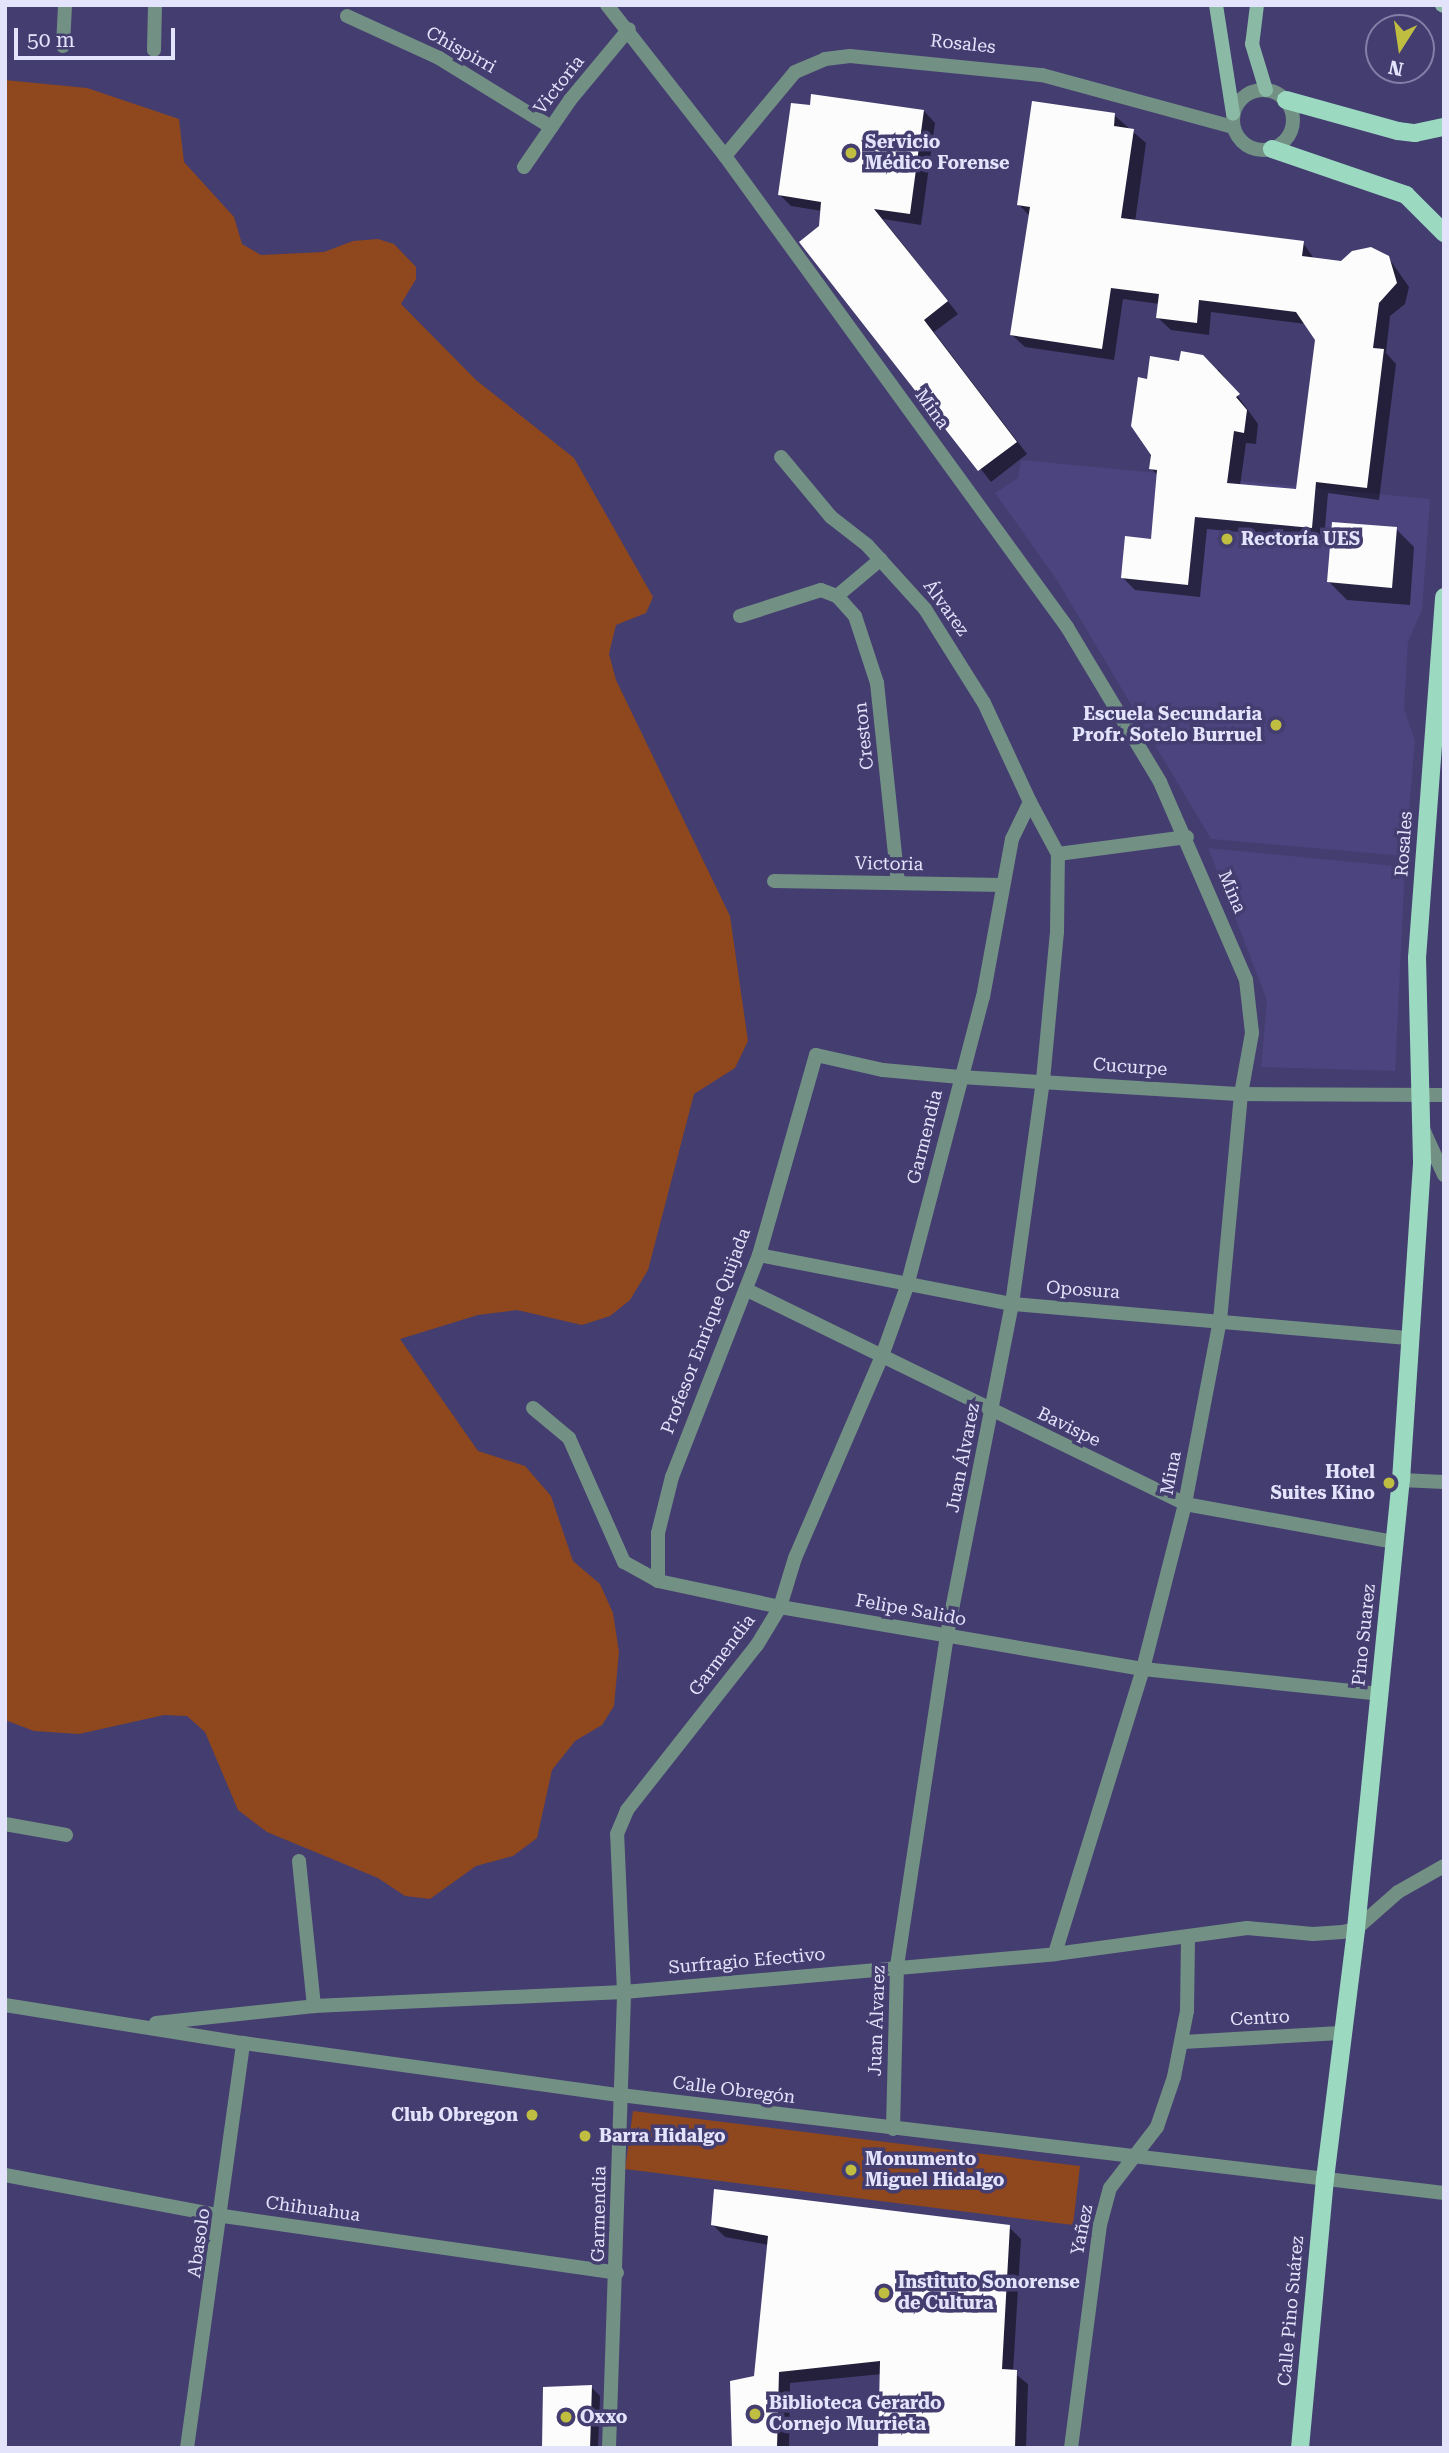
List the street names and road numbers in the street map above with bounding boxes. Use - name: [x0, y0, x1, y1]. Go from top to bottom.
- street label: Chispirri: [422, 22, 500, 78]
- street label: Rosales: [929, 30, 997, 58]
- street label: Victoria: [529, 51, 589, 119]
- street label: Mina: [910, 385, 954, 433]
- street label: Álvarez: [919, 576, 973, 640]
- street label: Creston: [850, 701, 878, 771]
- street label: Rosales: [1391, 811, 1417, 877]
- street label: Victoria: [854, 853, 924, 875]
- street label: Mina: [1213, 867, 1251, 917]
- street label: Cucurpe: [1092, 1054, 1168, 1080]
- street label: Garmendia: [903, 1088, 947, 1186]
- street label: Profesor Enrique Quijada: [657, 1225, 755, 1437]
- street label: Oposura: [1045, 1277, 1121, 1303]
- street label: Juan Álvarez: [942, 1402, 984, 1514]
- street label: Bavispe: [1034, 1402, 1104, 1452]
- street label: Mina: [1156, 1449, 1186, 1497]
- street label: Pino Suarez: [1348, 1583, 1380, 1687]
- street label: Felipe Salido: [854, 1590, 968, 1630]
- street label: Garmendia: [684, 1610, 760, 1700]
- street label: Surfragio Efectivo: [668, 1943, 826, 1979]
- street label: Juan Álvarez: [864, 1965, 890, 2077]
- street label: Centro: [1230, 2006, 1290, 2030]
- street label: Calle Obregón: [671, 2072, 797, 2108]
- street label: Garmendia: [587, 2166, 611, 2262]
- street label: Chihuahua: [264, 2192, 362, 2226]
- street label: Yañez: [1067, 2203, 1097, 2257]
- street label: Abasolo: [183, 2207, 215, 2279]
- street label: Calle Pino Suárez: [1274, 2235, 1308, 2387]

